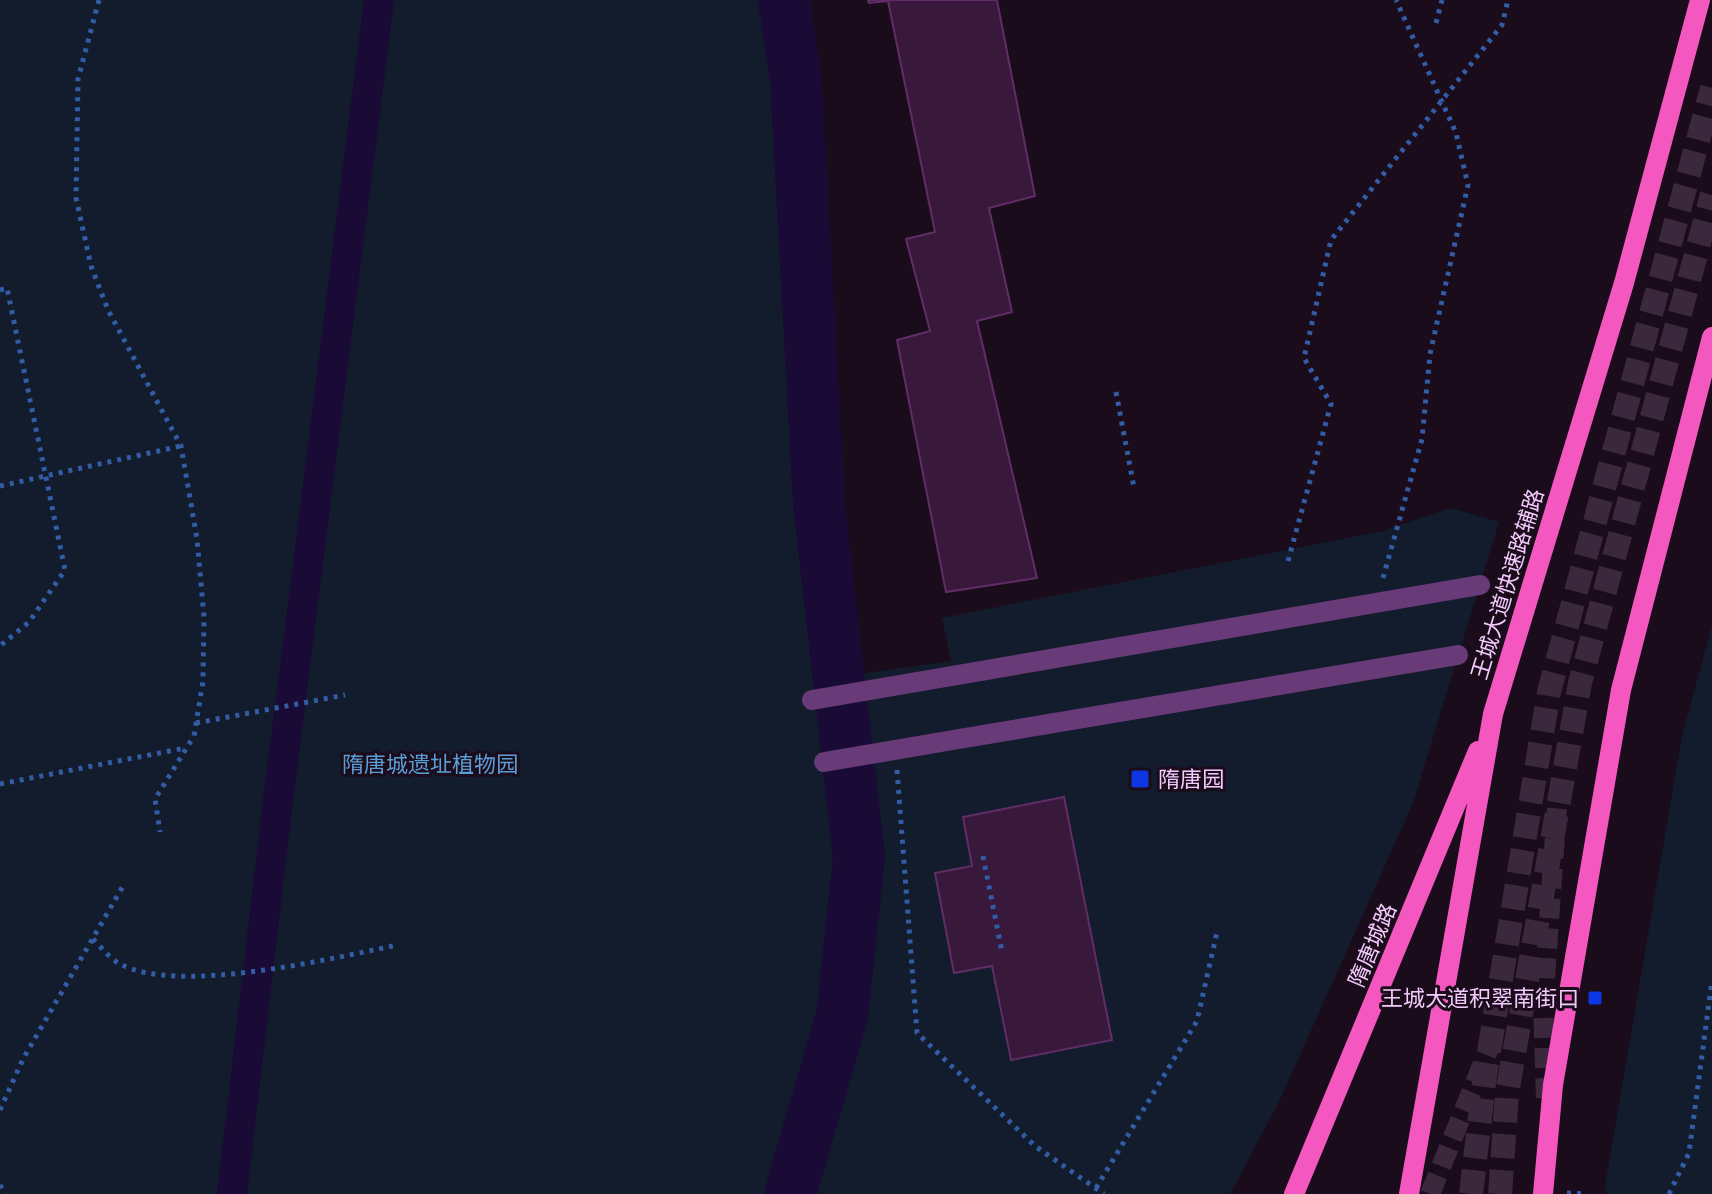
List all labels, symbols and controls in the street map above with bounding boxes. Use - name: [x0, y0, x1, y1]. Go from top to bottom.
- street label: 王城大道快速路辅路: [1465, 485, 1548, 682]
- park label: 隋唐城遗址植物园: [342, 750, 518, 777]
- place label: 隋唐园: [1158, 765, 1224, 792]
- marker: 隋唐园: [1129, 768, 1151, 790]
- street label: 隋唐城路: [1342, 899, 1401, 991]
- place label: 王城大道积翠南街口: [1381, 984, 1579, 1011]
- marker: 王城大道积翠南街口: [1586, 989, 1604, 1007]

